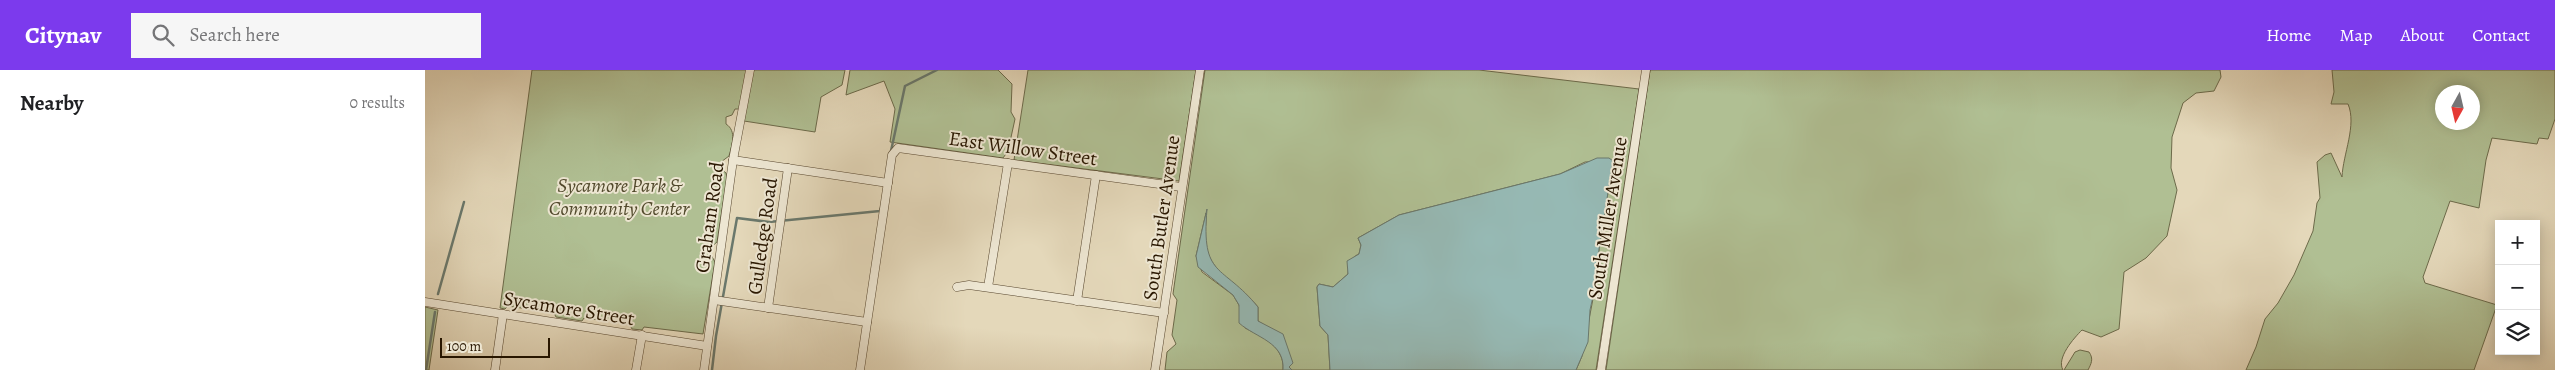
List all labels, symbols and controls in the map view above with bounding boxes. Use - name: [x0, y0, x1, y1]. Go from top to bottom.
- search box: [131, 13, 481, 58]
- text: Citynav: [25, 19, 101, 51]
- icon: search: [149, 21, 177, 49]
- text: Search here: [189, 22, 280, 48]
- text: Home: [2266, 23, 2311, 47]
- text: Map: [2339, 23, 2372, 47]
- text: About: [2400, 23, 2444, 47]
- text: Contact: [2472, 23, 2530, 47]
- north arrow: [2435, 85, 2480, 130]
- text: Nearby: [20, 89, 83, 117]
- text: 0 results: [349, 92, 405, 114]
- street label: East Willow Street: [947, 125, 1099, 172]
- street label: South Butler Avenue: [1137, 134, 1186, 302]
- street label: South Miller Avenue: [1581, 135, 1634, 301]
- street label: Graham Road: [688, 160, 731, 274]
- park label: Sycamore Park & Community Center: [549, 172, 690, 222]
- street label: Gulledge Road: [741, 176, 784, 296]
- map controls: [2495, 220, 2540, 355]
- button: +: [2495, 220, 2540, 265]
- button: −: [2495, 265, 2540, 310]
- street label: Sycamore Street: [501, 285, 637, 332]
- button: layers: [2495, 310, 2540, 355]
- scale bar: [440, 335, 550, 358]
- text: 100 m: [447, 337, 481, 356]

